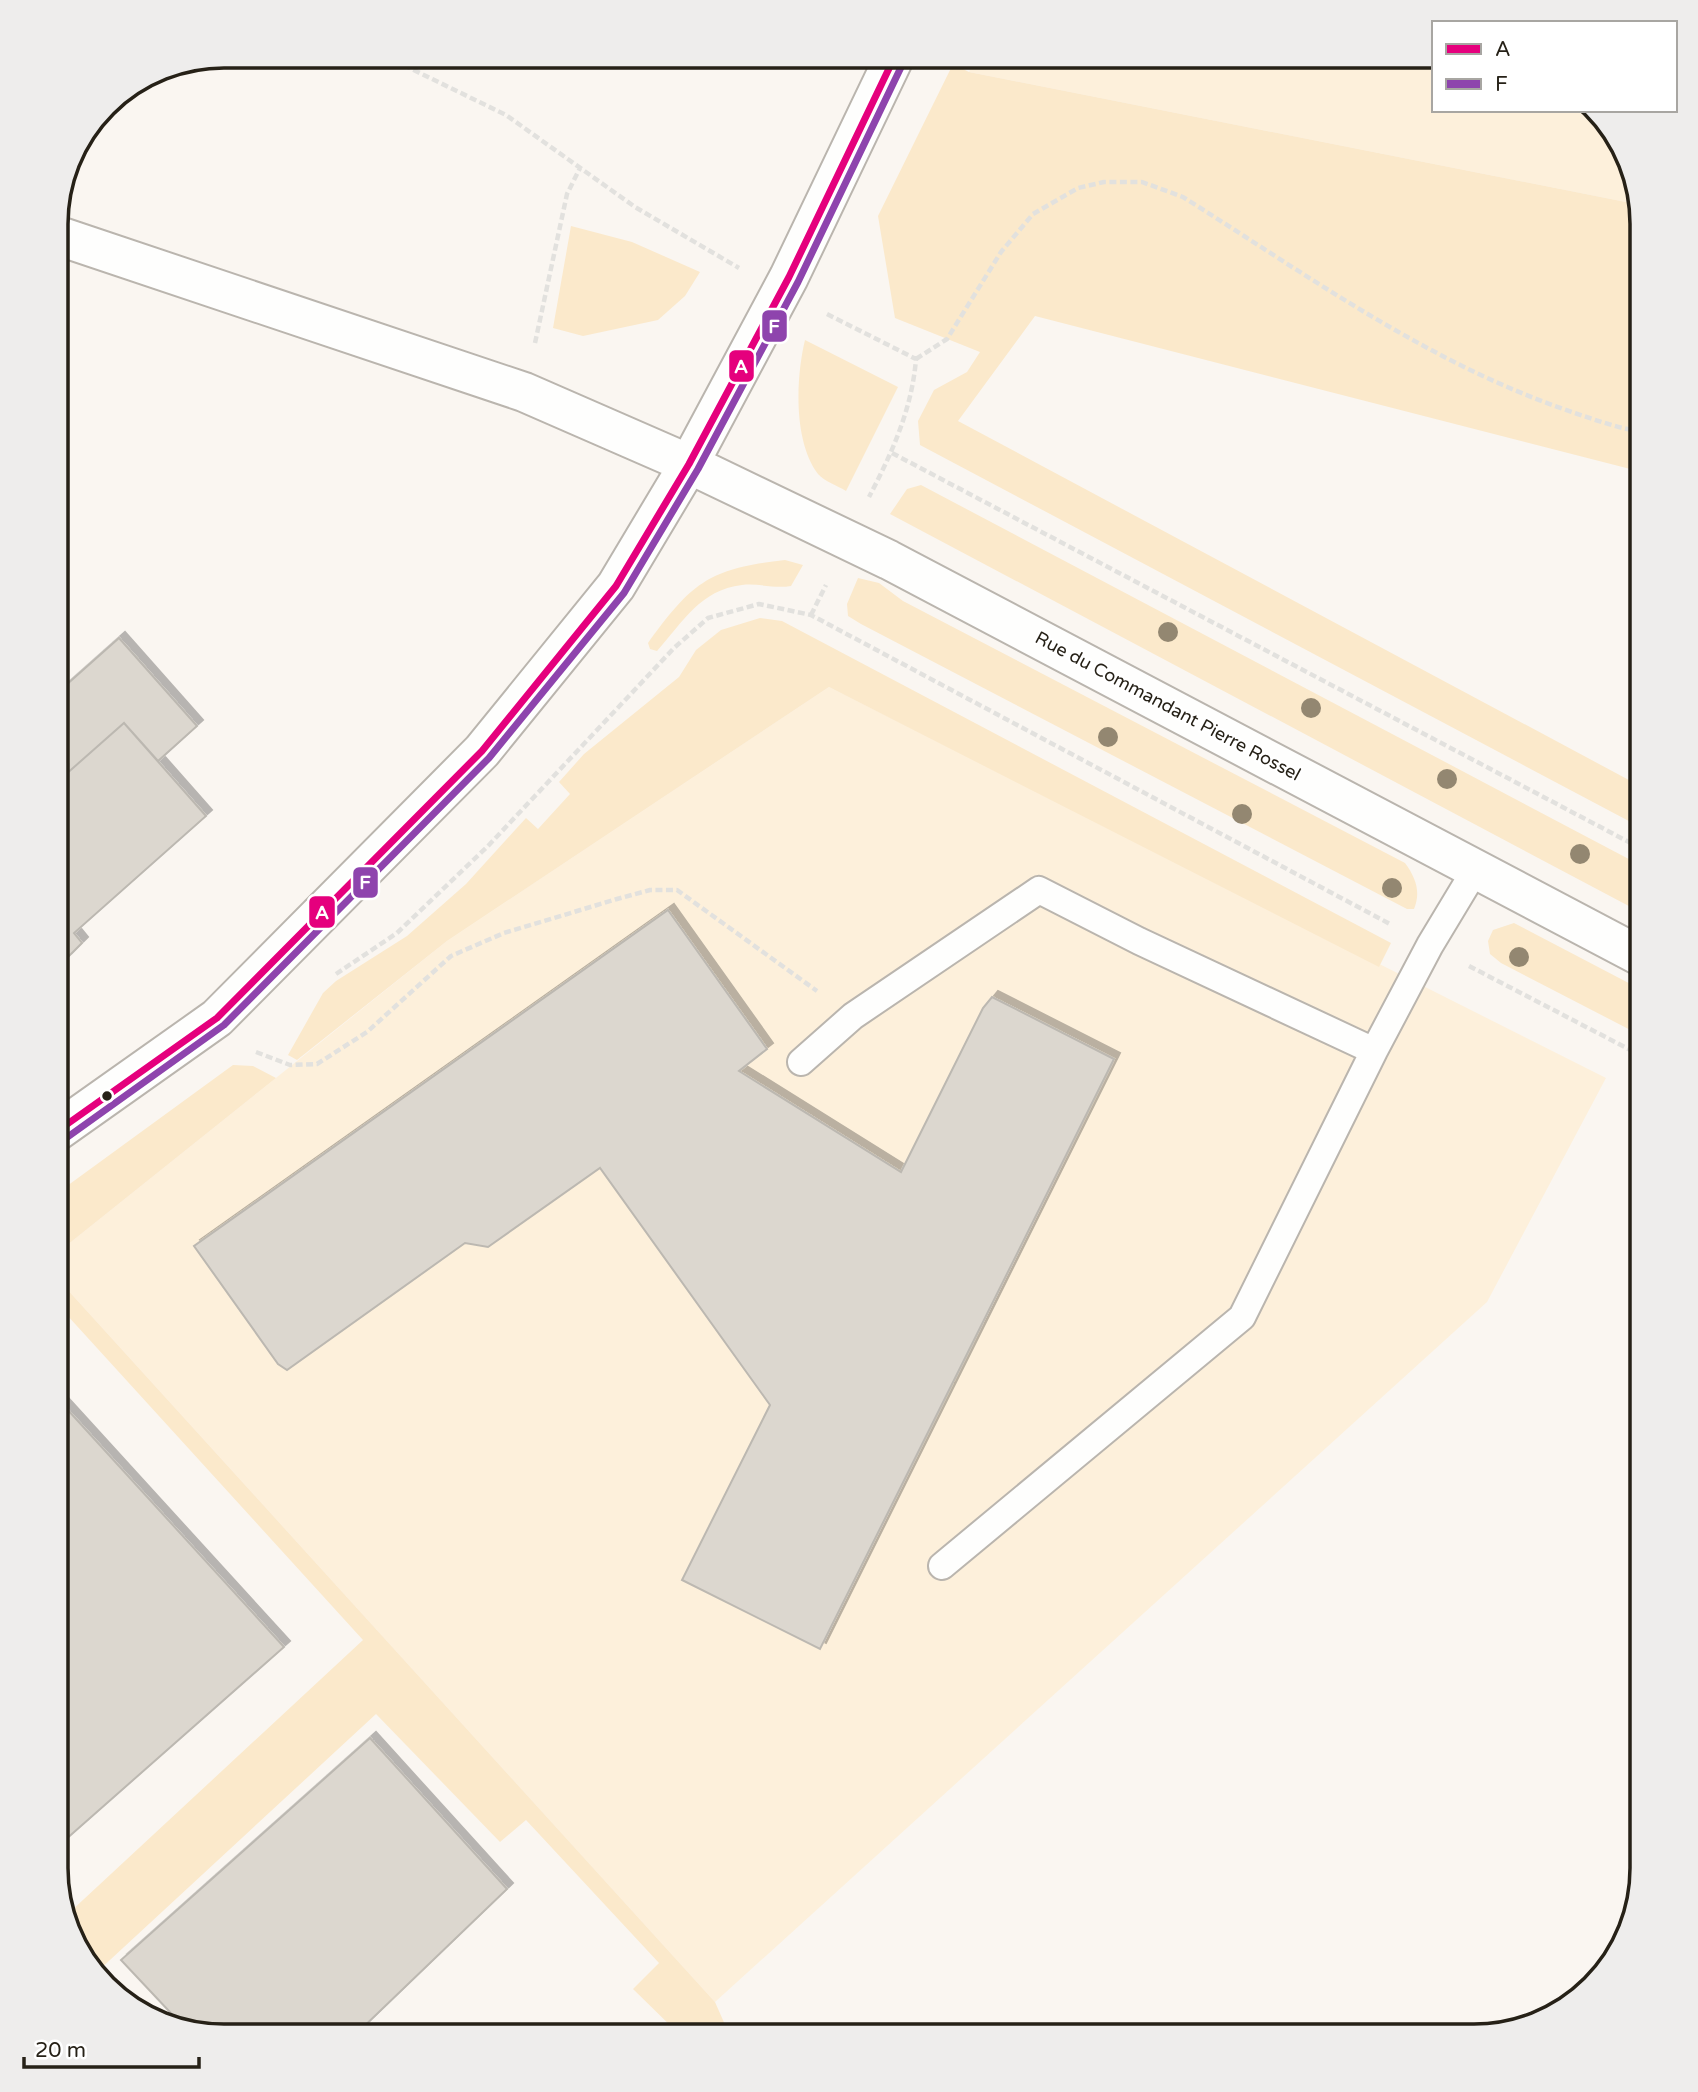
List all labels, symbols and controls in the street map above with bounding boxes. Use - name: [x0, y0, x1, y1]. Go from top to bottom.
- legend: [1432, 21, 1677, 112]
- text: A: [1495, 37, 1511, 62]
- text: F: [1495, 72, 1508, 97]
- line badge: F: [761, 309, 788, 343]
- text: F: [768, 316, 780, 338]
- line badge: A: [728, 349, 755, 383]
- text: A: [734, 356, 748, 378]
- street label: Rue du Commandant Pierre Rossel: [1032, 626, 1304, 786]
- line badge: F: [352, 866, 379, 899]
- text: F: [359, 872, 371, 894]
- line badge: A: [308, 895, 336, 929]
- text: A: [315, 902, 329, 924]
- unlabelled marker: [100, 1089, 114, 1103]
- scale bar: [24, 2025, 200, 2070]
- text: 20 m: [35, 2038, 86, 2063]

